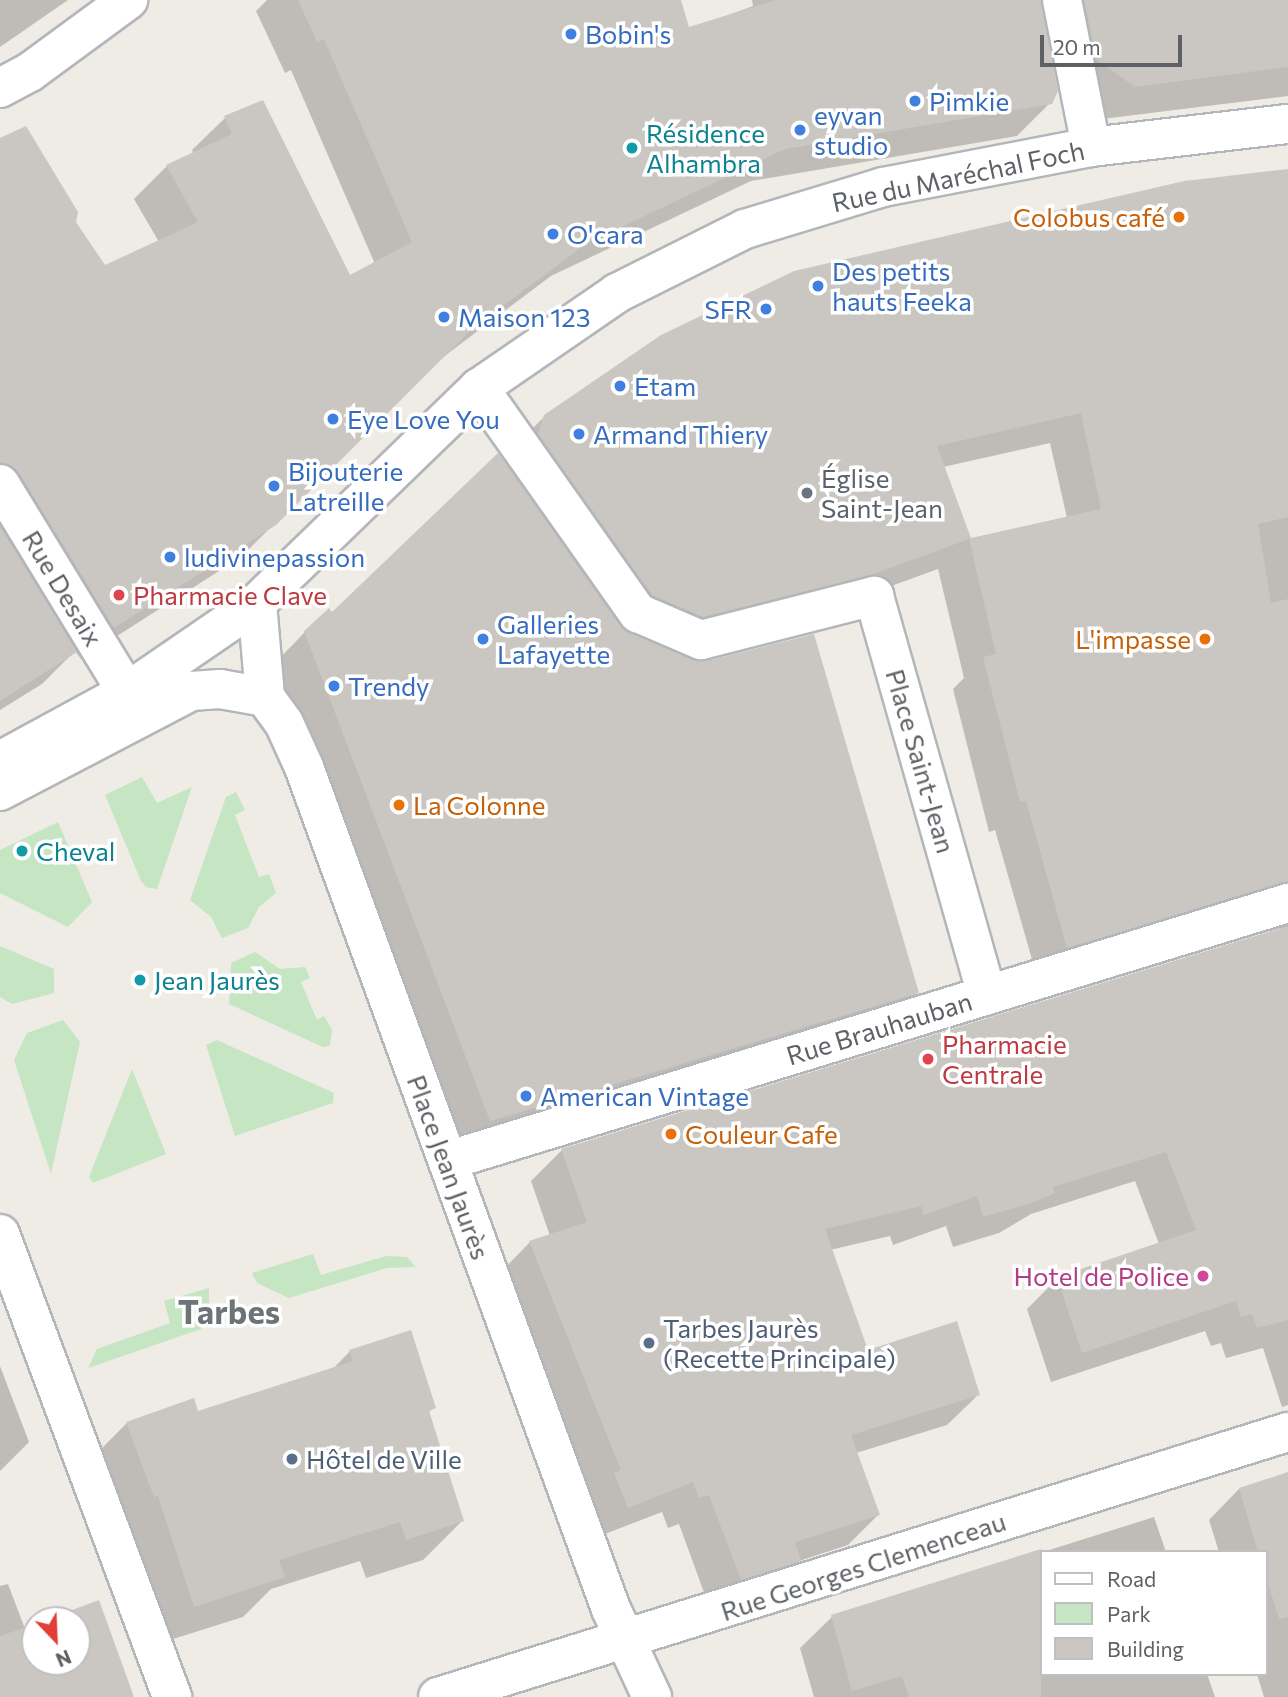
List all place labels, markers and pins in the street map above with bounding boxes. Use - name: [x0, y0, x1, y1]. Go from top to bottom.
- place label: Bobin's: [585, 18, 671, 50]
- marker: Bobin's: [563, 26, 579, 42]
- place label: Pimkie: [929, 85, 1009, 117]
- marker: Pimkie: [907, 93, 923, 109]
- place label: eyvan studio: [814, 99, 888, 160]
- place label: Résidence Alhambra: [646, 117, 765, 178]
- marker: eyvan studio: [792, 122, 808, 138]
- marker: Résidence Alhambra: [624, 140, 640, 156]
- place label: Colobus café: [1013, 201, 1165, 233]
- marker: Colobus café: [1171, 209, 1187, 225]
- place label: O'cara: [567, 218, 644, 250]
- marker: O'cara: [545, 226, 561, 242]
- place label: Des petits hauts Feeka: [832, 255, 972, 316]
- marker: Des petits hauts Feeka: [810, 278, 826, 294]
- place label: SFR: [704, 293, 752, 325]
- place label: Maison 123: [458, 301, 591, 333]
- marker: SFR: [758, 301, 774, 317]
- marker: Maison 123: [436, 309, 452, 325]
- place label: Etam: [634, 370, 696, 402]
- marker: Etam: [612, 378, 628, 394]
- place label: Eye Love You: [347, 403, 500, 435]
- marker: Eye Love You: [325, 411, 341, 427]
- place label: Armand Thiery: [593, 418, 768, 450]
- marker: Armand Thiery: [571, 426, 587, 442]
- place label: Bijouterie Latreille: [288, 455, 403, 516]
- place label: Église Saint-Jean: [821, 462, 943, 524]
- marker: Bijouterie Latreille: [266, 478, 282, 494]
- marker: Église Saint-Jean: [799, 485, 815, 501]
- place label: ludivinepassion: [184, 541, 365, 573]
- marker: ludivinepassion: [162, 549, 178, 565]
- place label: Pharmacie Clave: [133, 579, 327, 611]
- marker: Pharmacie Clave: [111, 587, 127, 603]
- place label: Galleries Lafayette: [497, 608, 610, 670]
- place label: L'impasse: [1075, 623, 1191, 655]
- marker: Galleries Lafayette: [475, 631, 491, 647]
- marker: L'impasse: [1197, 631, 1213, 647]
- place label: Trendy: [348, 670, 430, 702]
- marker: Trendy: [326, 678, 342, 694]
- place label: La Colonne: [413, 789, 545, 821]
- marker: La Colonne: [391, 797, 407, 813]
- place label: Cheval: [36, 835, 115, 867]
- marker: Cheval: [14, 843, 30, 859]
- place label: Jean Jaurès: [154, 964, 280, 996]
- marker: Jean Jaurès: [132, 972, 148, 988]
- place label: Pharmacie Centrale: [942, 1028, 1067, 1090]
- marker: Pharmacie Centrale: [920, 1051, 936, 1067]
- place label: American Vintage: [540, 1080, 749, 1112]
- marker: American Vintage: [518, 1088, 534, 1104]
- place label: Couleur Cafe: [685, 1118, 838, 1150]
- marker: Couleur Cafe: [663, 1126, 679, 1142]
- place label: Hotel de Police: [1013, 1260, 1189, 1292]
- marker: Hotel de Police: [1195, 1268, 1211, 1284]
- place label: Tarbes Jaurès (Recette Principale): [663, 1312, 896, 1374]
- marker: Tarbes Jaurès (Recette Principale): [641, 1335, 657, 1351]
- place label: Hôtel de Ville: [306, 1443, 462, 1475]
- marker: Hôtel de Ville: [284, 1451, 300, 1467]

